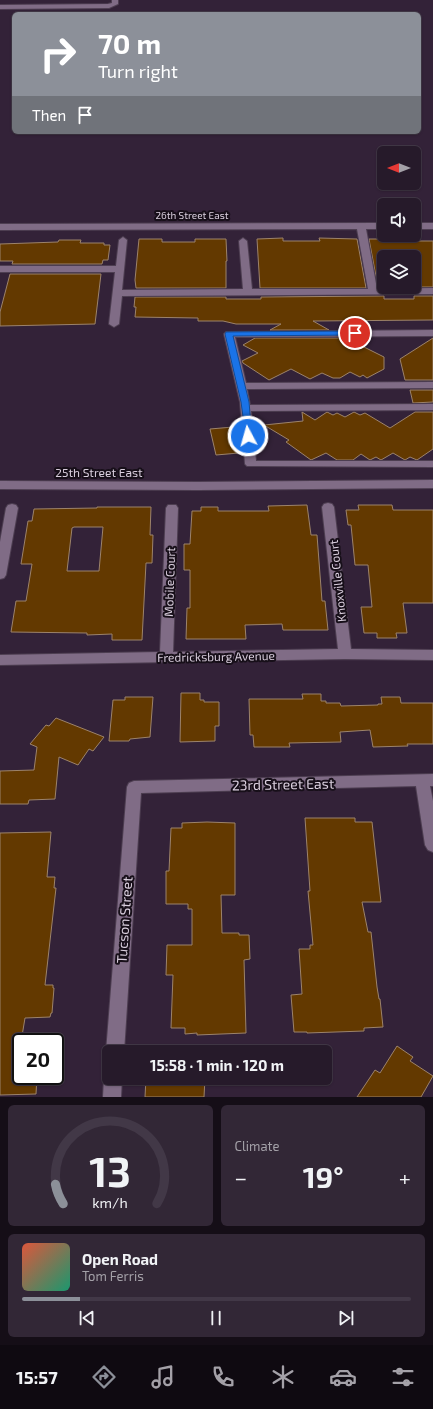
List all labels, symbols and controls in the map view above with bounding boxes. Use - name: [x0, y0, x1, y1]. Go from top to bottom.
- text: 70 m: [98, 26, 161, 60]
- icon: right: [32, 28, 84, 80]
- text: Turn right: [98, 60, 178, 82]
- icon: arrive: [74, 104, 96, 126]
- text: Then: [32, 106, 66, 124]
- north arrow: [377, 146, 421, 190]
- map controls: [377, 146, 421, 294]
- button: sound: [377, 198, 421, 242]
- street label: 26th Street East: [155, 209, 229, 221]
- button: layers: [377, 250, 421, 294]
- pin: [338, 316, 372, 350]
- icon: arrive: [344, 322, 366, 344]
- position arrow: [227, 415, 269, 457]
- street label: 25th Street East: [55, 465, 143, 479]
- street label: Knoxville Court: [326, 539, 348, 623]
- street label: Mobile Court: [161, 546, 177, 617]
- street label: Fredricksburg Avenue: [157, 648, 275, 664]
- street label: 23rd Street East: [232, 775, 334, 793]
- street label: Tucson Street: [112, 876, 136, 964]
- speed limit sign: 20: [12, 1033, 64, 1085]
- text: 15:58 · 1 min · 120 m: [150, 1056, 284, 1074]
- text: Climate: [235, 1138, 279, 1154]
- text: 13: [89, 1144, 131, 1194]
- text: 19°: [303, 1158, 344, 1194]
- text: −: [235, 1164, 247, 1190]
- text: +: [399, 1164, 411, 1190]
- text: km/h: [93, 1193, 128, 1210]
- text: Open Road: [82, 1250, 158, 1268]
- text: Tom Ferris: [82, 1268, 144, 1284]
- icon: previous: [76, 1307, 98, 1329]
- icon: pause: [205, 1307, 227, 1329]
- icon: next: [335, 1307, 357, 1329]
- icon: directions: [90, 1363, 118, 1391]
- icon: music: [149, 1363, 177, 1391]
- icon: phone: [209, 1363, 237, 1391]
- icon: climate: [269, 1363, 297, 1391]
- icon: car: [329, 1363, 357, 1391]
- icon: filters: [389, 1363, 417, 1391]
- text: 15:57: [16, 1366, 58, 1388]

